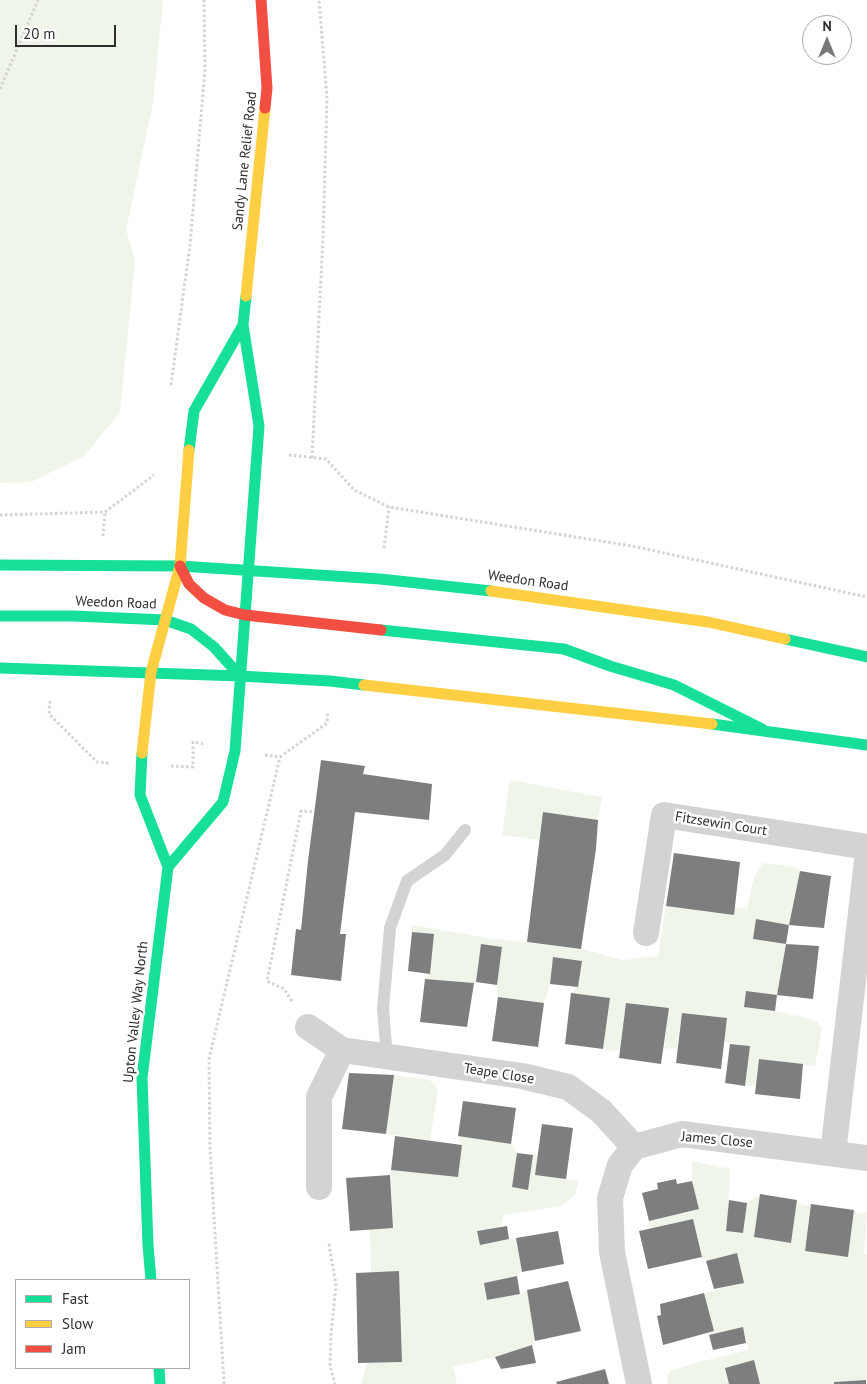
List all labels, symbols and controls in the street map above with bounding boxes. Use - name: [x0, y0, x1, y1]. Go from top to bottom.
- scale bar: [18, 15, 119, 47]
- north arrow: [802, 15, 852, 65]
- text: N: [822, 17, 832, 35]
- text: 20 m: [23, 24, 56, 43]
- street label: Sandy Lane Relief Road: [229, 91, 261, 231]
- street label: Weedon Road: [487, 567, 569, 595]
- street label: Weedon Road: [75, 593, 157, 613]
- street label: Fitzsewin Court: [674, 808, 768, 840]
- street label: Upton Valley Way North: [120, 940, 152, 1084]
- street label: Teape Close: [463, 1060, 535, 1088]
- street label: James Close: [681, 1129, 753, 1151]
- legend: [15, 1279, 190, 1369]
- text: Fast: [62, 1289, 89, 1308]
- text: Slow: [62, 1314, 93, 1333]
- text: Jam: [62, 1339, 86, 1358]

